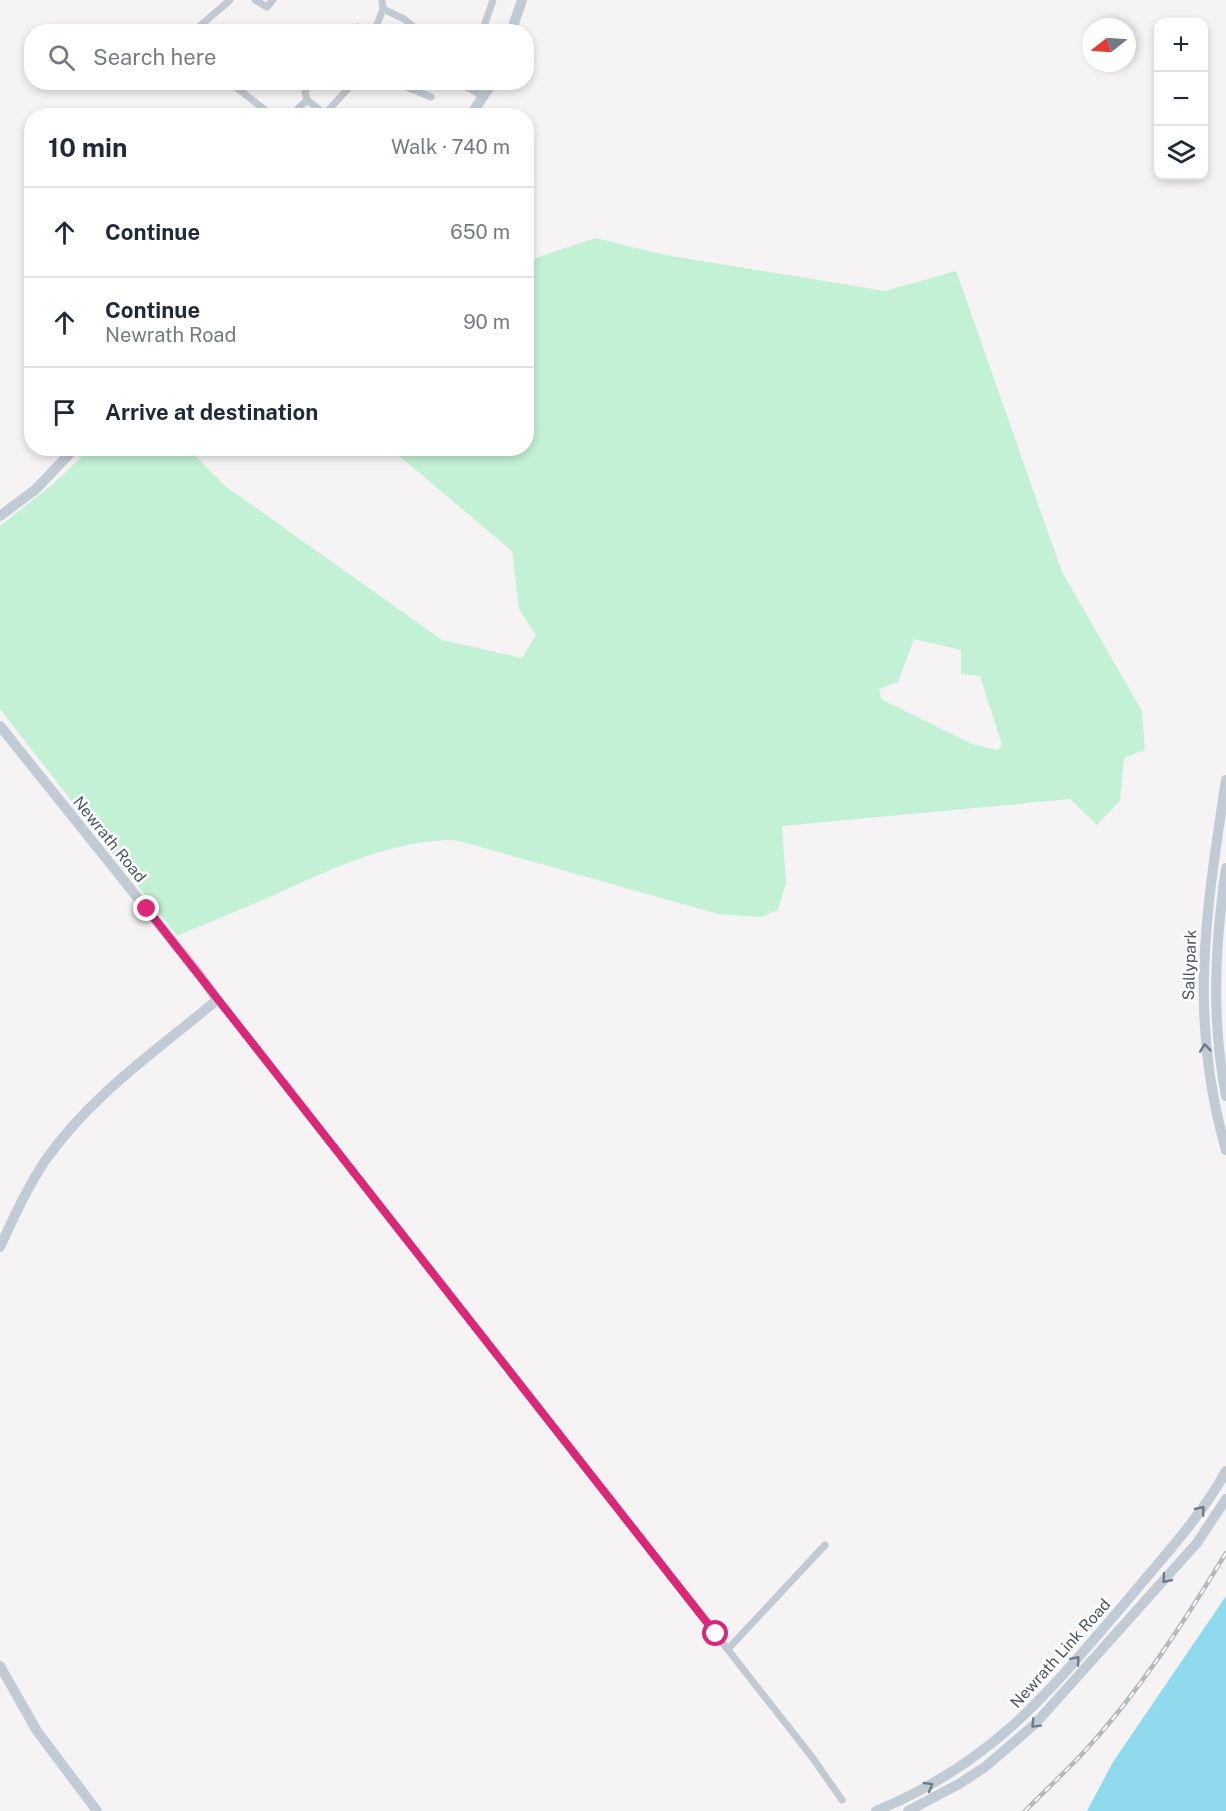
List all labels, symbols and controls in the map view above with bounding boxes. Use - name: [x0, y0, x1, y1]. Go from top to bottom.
- north arrow: [1082, 18, 1136, 72]
- map controls: [1154, 18, 1208, 180]
- button: +: [1154, 18, 1208, 72]
- search box: [24, 24, 534, 90]
- icon: search: [45, 41, 78, 74]
- text: Search here: [93, 44, 217, 70]
- button: −: [1154, 72, 1208, 126]
- button: layers: [1154, 126, 1208, 180]
- text: 10 min: [48, 132, 127, 163]
- text: Walk · 740 m: [391, 135, 510, 159]
- icon: ahead: [48, 216, 81, 249]
- text: Continue: [105, 219, 200, 245]
- text: 650 m: [450, 220, 510, 244]
- text: Continue: [105, 297, 200, 323]
- icon: ahead: [48, 306, 81, 339]
- text: 90 m: [463, 310, 510, 334]
- text: Newrath Road: [105, 323, 236, 347]
- icon: arrive: [48, 396, 81, 429]
- text: Arrive at destination: [105, 399, 318, 425]
- street label: Newrath Road: [69, 792, 150, 886]
- route end: [133, 895, 159, 921]
- street label: Sallypark: [1179, 929, 1200, 1001]
- one-way arrow: [1199, 1043, 1212, 1052]
- one-way arrow: [1193, 1506, 1204, 1517]
- one-way arrow: [1162, 1572, 1173, 1583]
- street label: Newrath Link Road: [1006, 1595, 1114, 1712]
- route start: [702, 1620, 728, 1646]
- one-way arrow: [1069, 1656, 1080, 1667]
- one-way arrow: [1031, 1717, 1042, 1727]
- one-way arrow: [923, 1782, 934, 1794]

